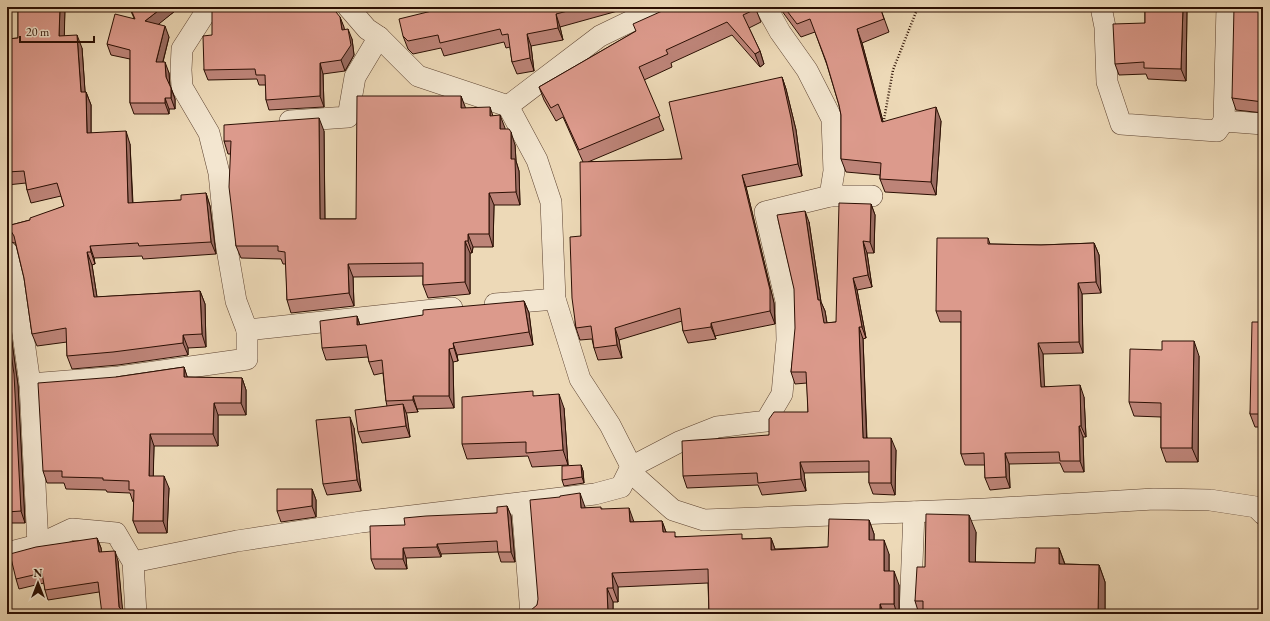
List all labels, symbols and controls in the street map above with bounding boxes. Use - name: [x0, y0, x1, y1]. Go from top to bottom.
- scale bar: [20, 18, 94, 44]
- text: 20 m: [26, 24, 50, 40]
- north arrow: [18, 563, 58, 603]
- text: N: [34, 566, 43, 580]

